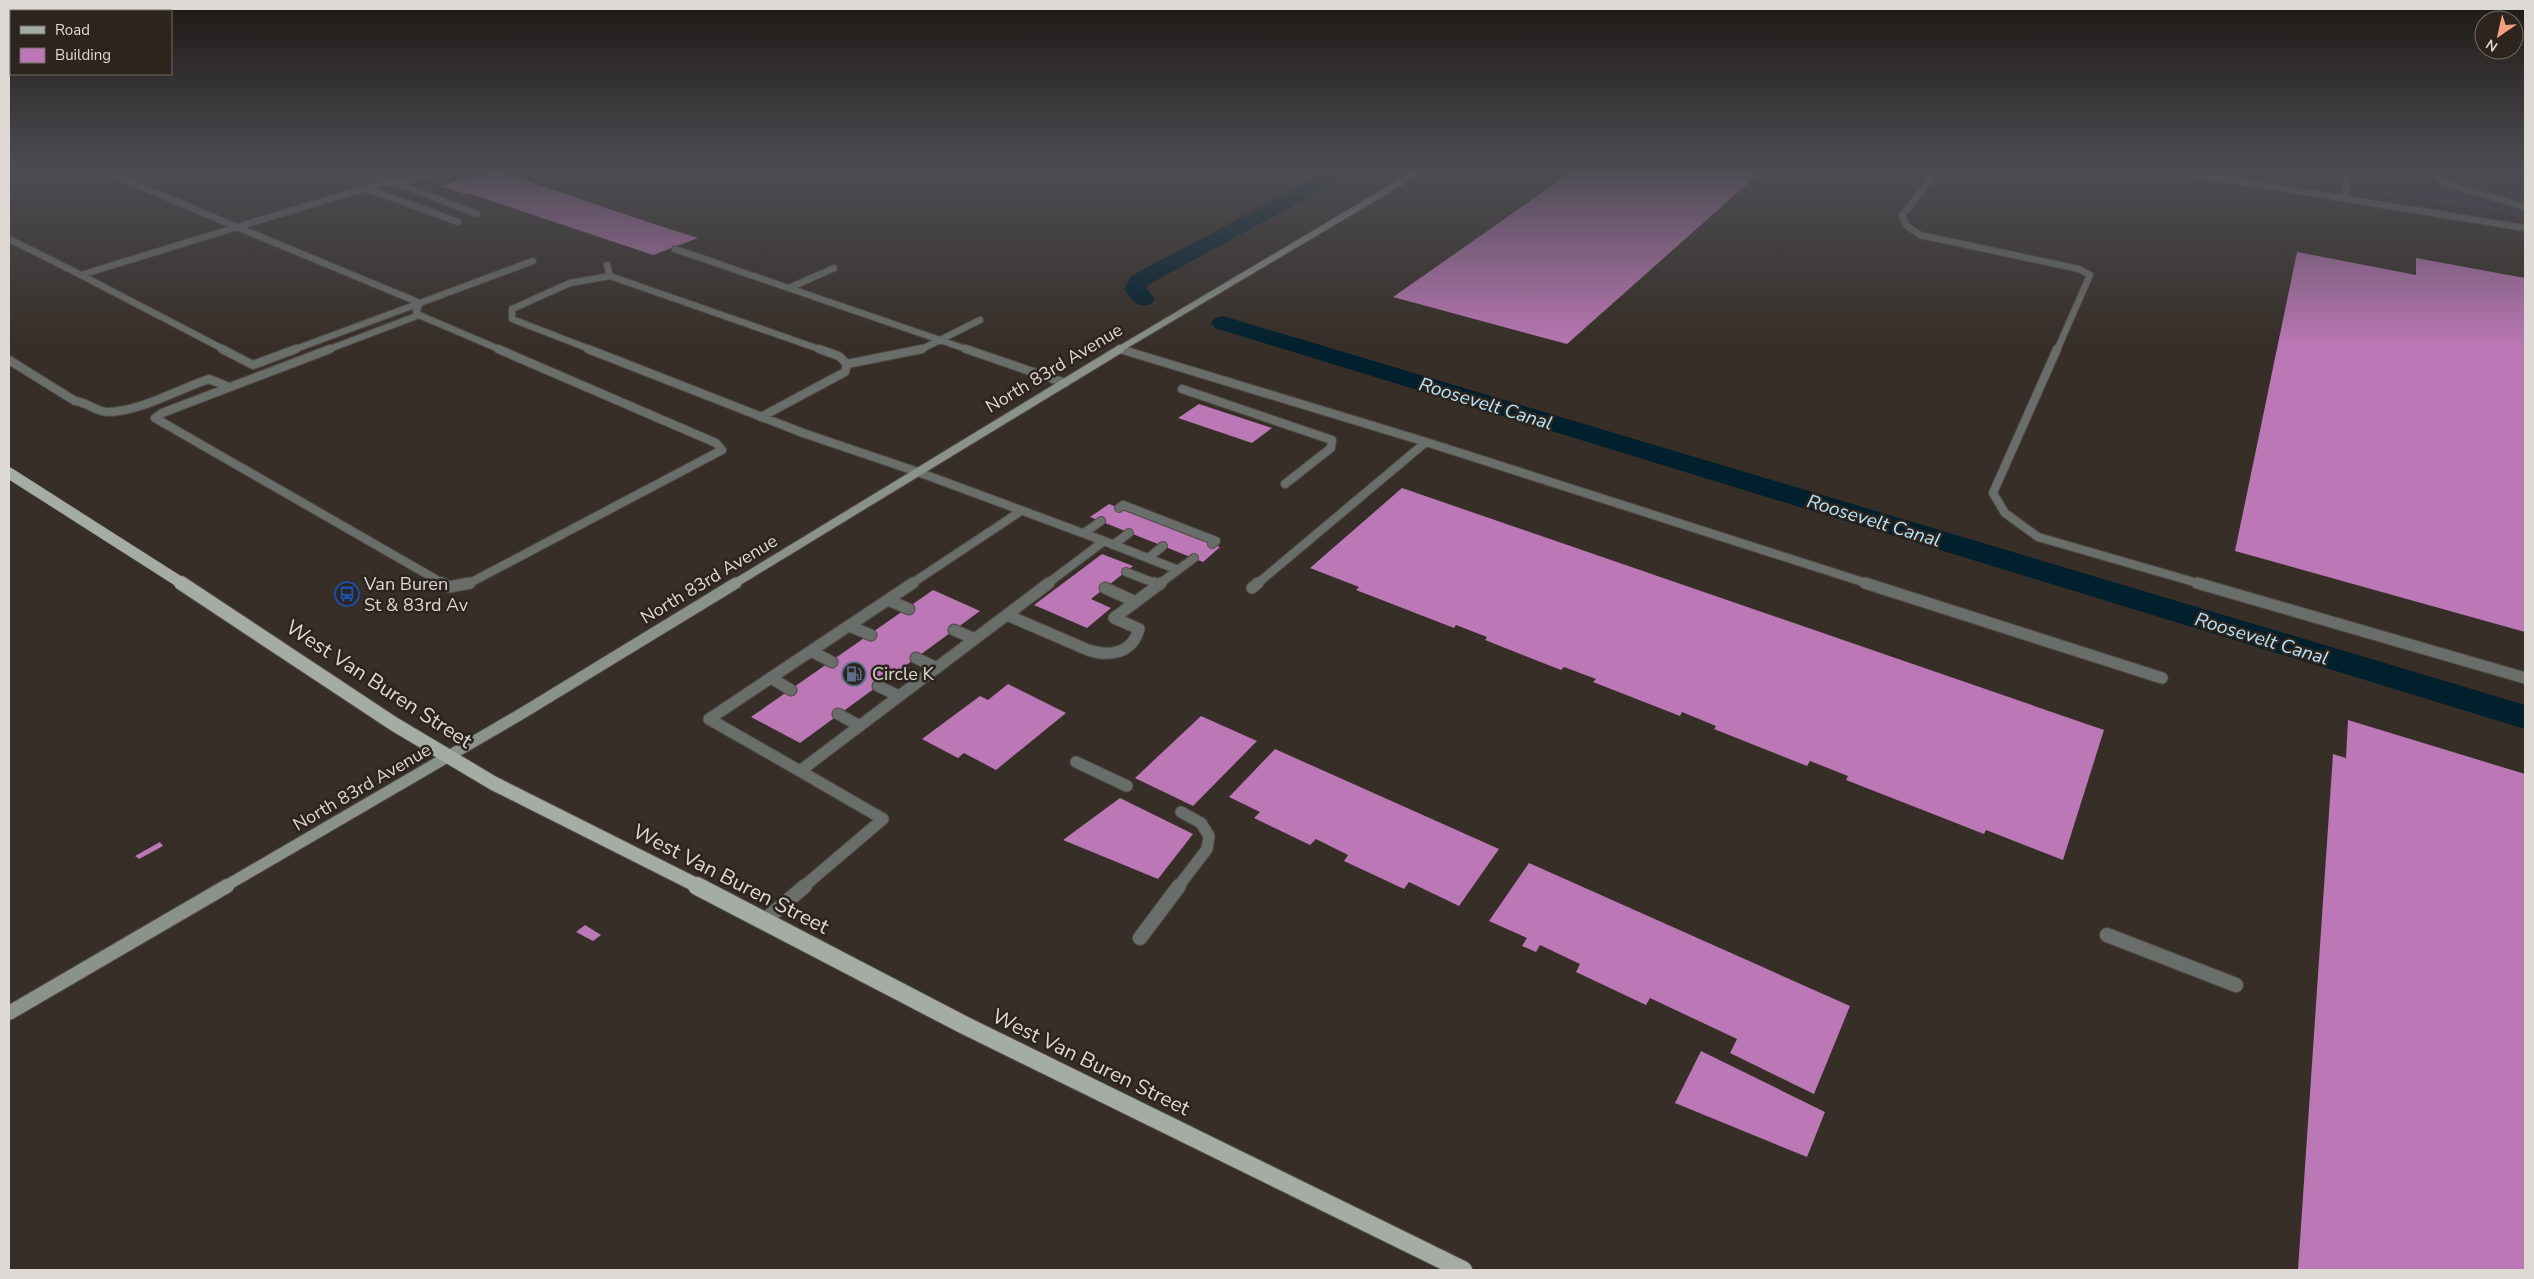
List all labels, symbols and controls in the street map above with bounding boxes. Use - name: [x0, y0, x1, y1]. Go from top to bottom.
- legend: [10, 10, 172, 75]
- north arrow: [2474, 10, 2524, 60]
- text: Road: [55, 20, 90, 40]
- text: N: [2482, 35, 2502, 56]
- text: Building: [55, 45, 111, 65]
- street label: North 83rd Avenue: [981, 318, 1127, 418]
- water label: Roosevelt Canal: [1416, 371, 1556, 437]
- water label: Roosevelt Canal: [1804, 488, 1944, 554]
- street label: North 83rd Avenue: [636, 529, 782, 629]
- place label: Van Buren St & 83rd Av: [363, 572, 469, 617]
- bus stop icon: Van Buren St & 83rd Av: [334, 581, 360, 607]
- water label: Roosevelt Canal: [2192, 606, 2332, 672]
- street label: West Van Buren Street: [281, 613, 478, 755]
- fuel station icon: Circle K: [841, 661, 867, 687]
- place label: Circle K: [872, 662, 934, 686]
- street label: North 83rd Avenue: [289, 738, 435, 836]
- street label: West Van Buren Street: [628, 817, 834, 941]
- street label: West Van Buren Street: [987, 1002, 1195, 1122]

